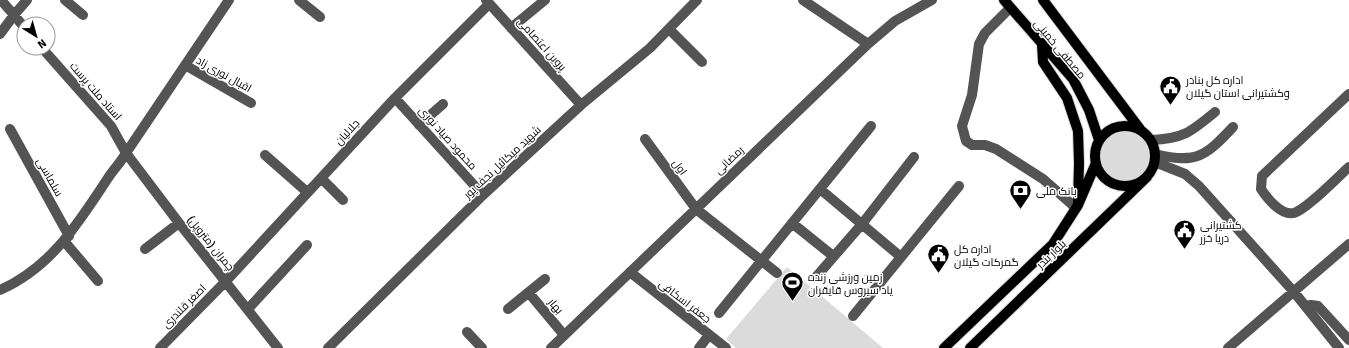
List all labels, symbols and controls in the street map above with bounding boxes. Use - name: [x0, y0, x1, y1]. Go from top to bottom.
- street label: پروین اعتصامی: [514, 15, 569, 74]
- north arrow: [16, 16, 56, 56]
- street label: مصطفی خمینی: [1031, 17, 1088, 82]
- text: N: [35, 36, 49, 51]
- street label: اقبال نوری زاد: [194, 54, 254, 95]
- street label: استاد ملت پرست: [67, 60, 124, 123]
- public building icon: اداره کل بنادر وکشتیرانی استان گیلان: [1158, 73, 1184, 106]
- place label: اداره کل بنادر وکشتیرانی استان گیلان: [1185, 74, 1290, 100]
- street label: محمود صیاد نوری: [416, 104, 479, 173]
- street label: جلالیان: [332, 117, 362, 148]
- street label: شهید میکائیل نجف پور: [460, 123, 544, 202]
- street label: رمضانی: [712, 143, 747, 177]
- street label: سلماسی: [34, 156, 65, 199]
- street label: اول: [670, 157, 690, 178]
- bank icon: بانک ملی: [1008, 178, 1034, 211]
- place label: بانک ملی: [1036, 185, 1077, 198]
- street label: چمران (متروپل): [184, 213, 237, 273]
- public building icon: کشتیرانی دریا خزر: [1172, 218, 1198, 251]
- place label: کشتیرانی دریا خزر: [1199, 219, 1242, 245]
- street label: بلوار بندر: [1033, 237, 1069, 272]
- public building icon: اداره کل گمرکات گیلان: [925, 242, 951, 275]
- place label: اداره کل گمرکات گیلان: [954, 243, 1019, 269]
- sports icon: زمین ورزشی زنده یاد سیروس قایقران: [780, 270, 806, 303]
- place label: زمین ورزشی زنده یاد سیروس قایقران: [808, 271, 893, 297]
- street label: جعفر اسکافی: [656, 277, 713, 326]
- street label: اصغر قلندری: [160, 282, 209, 331]
- street label: بهار: [545, 295, 566, 317]

